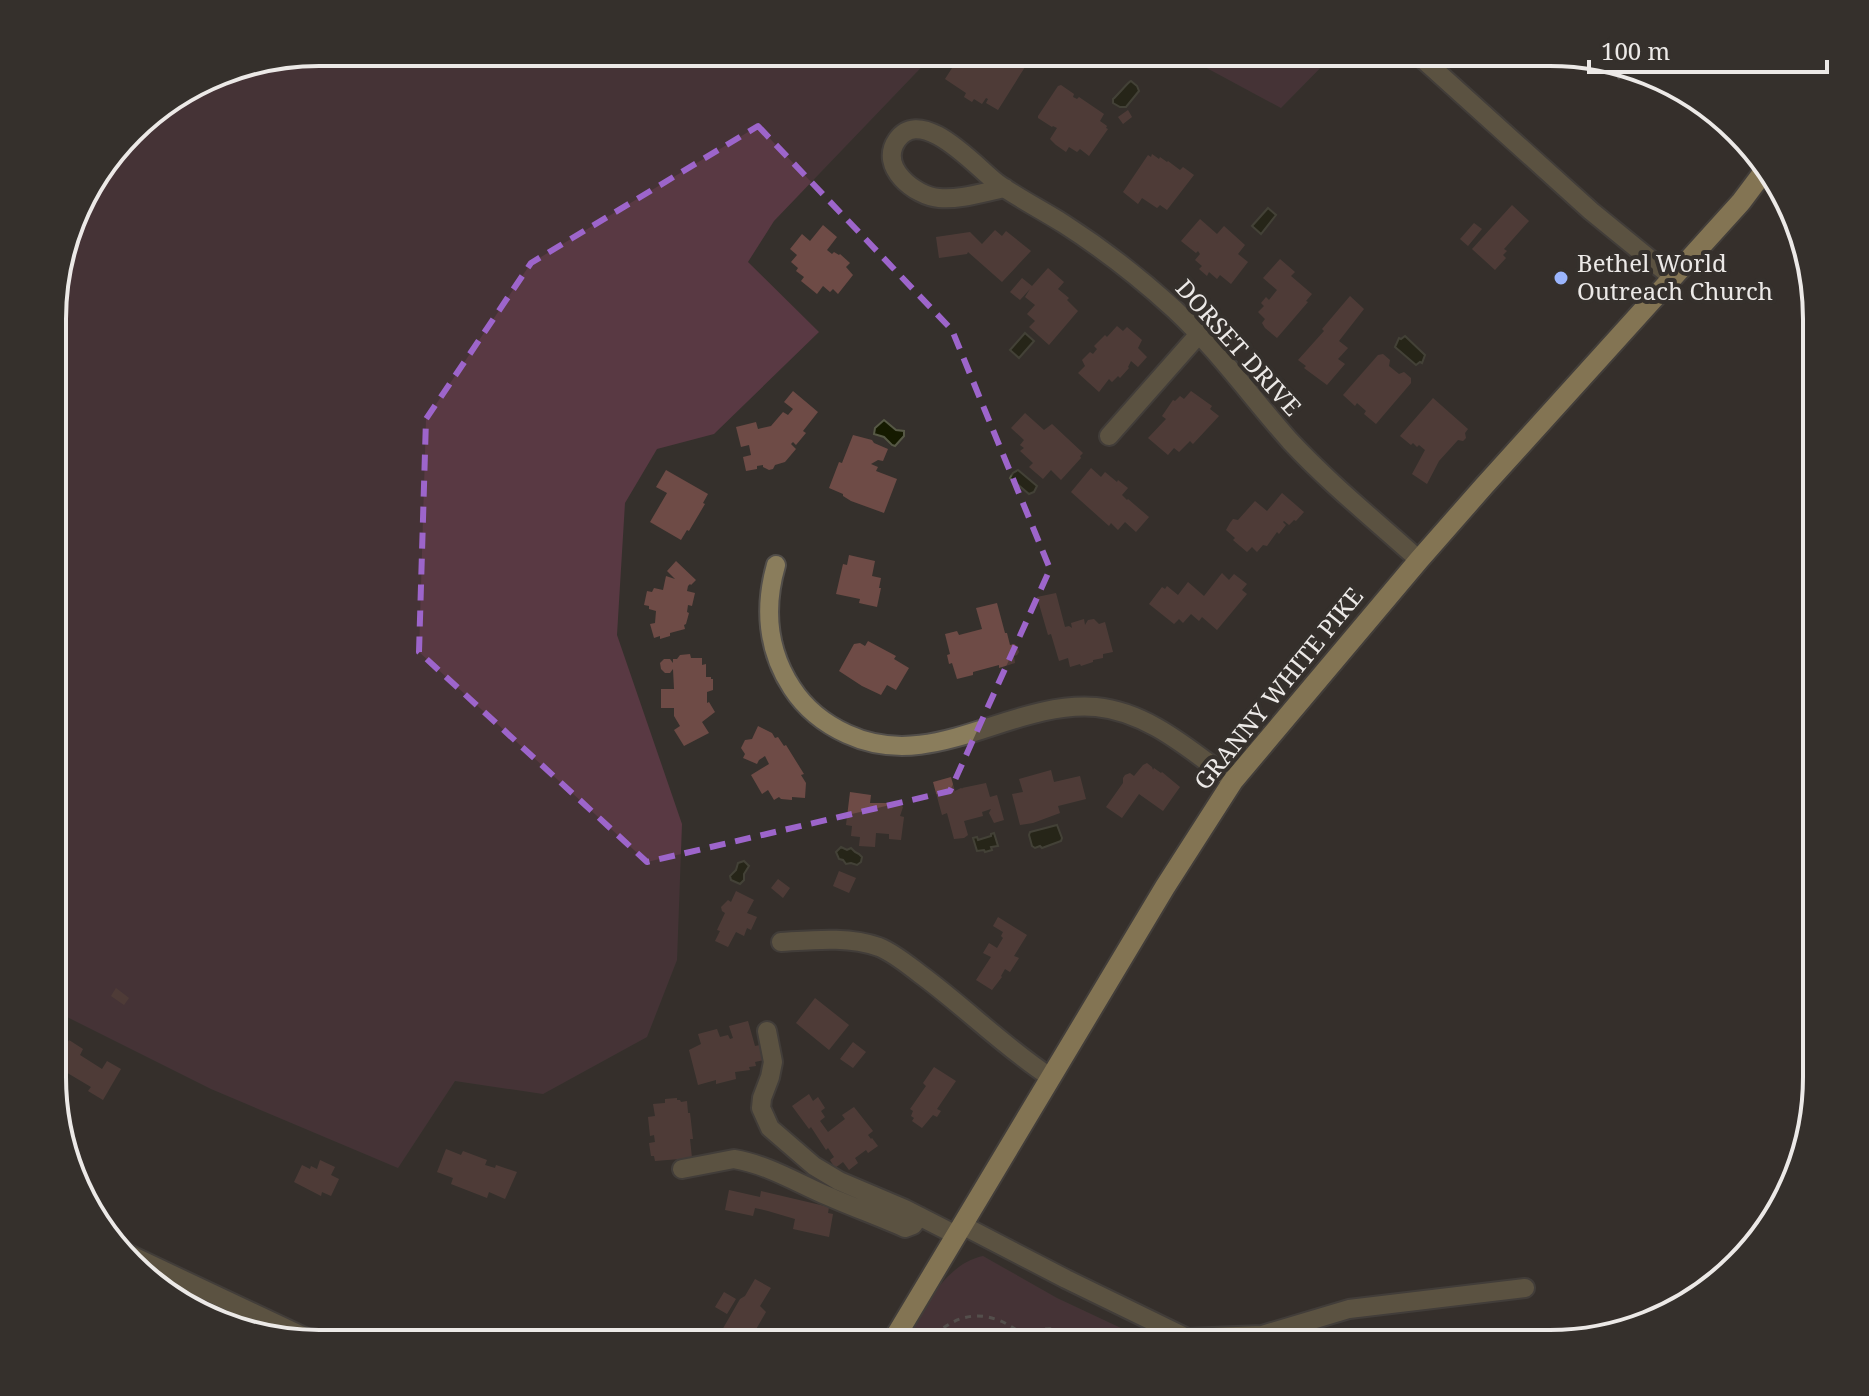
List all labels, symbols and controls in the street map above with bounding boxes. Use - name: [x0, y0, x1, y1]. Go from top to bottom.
- scale bar: [1589, 24, 1827, 74]
- text: 100 m: [1601, 34, 1670, 67]
- place label: Bethel World Outreach Church: [1577, 246, 1773, 307]
- marker: Bethel World Outreach Church: [1552, 269, 1570, 287]
- street label: DORSET DRIVE: [1169, 272, 1309, 422]
- street label: GRANNY WHITE PIKE: [1186, 580, 1370, 796]

